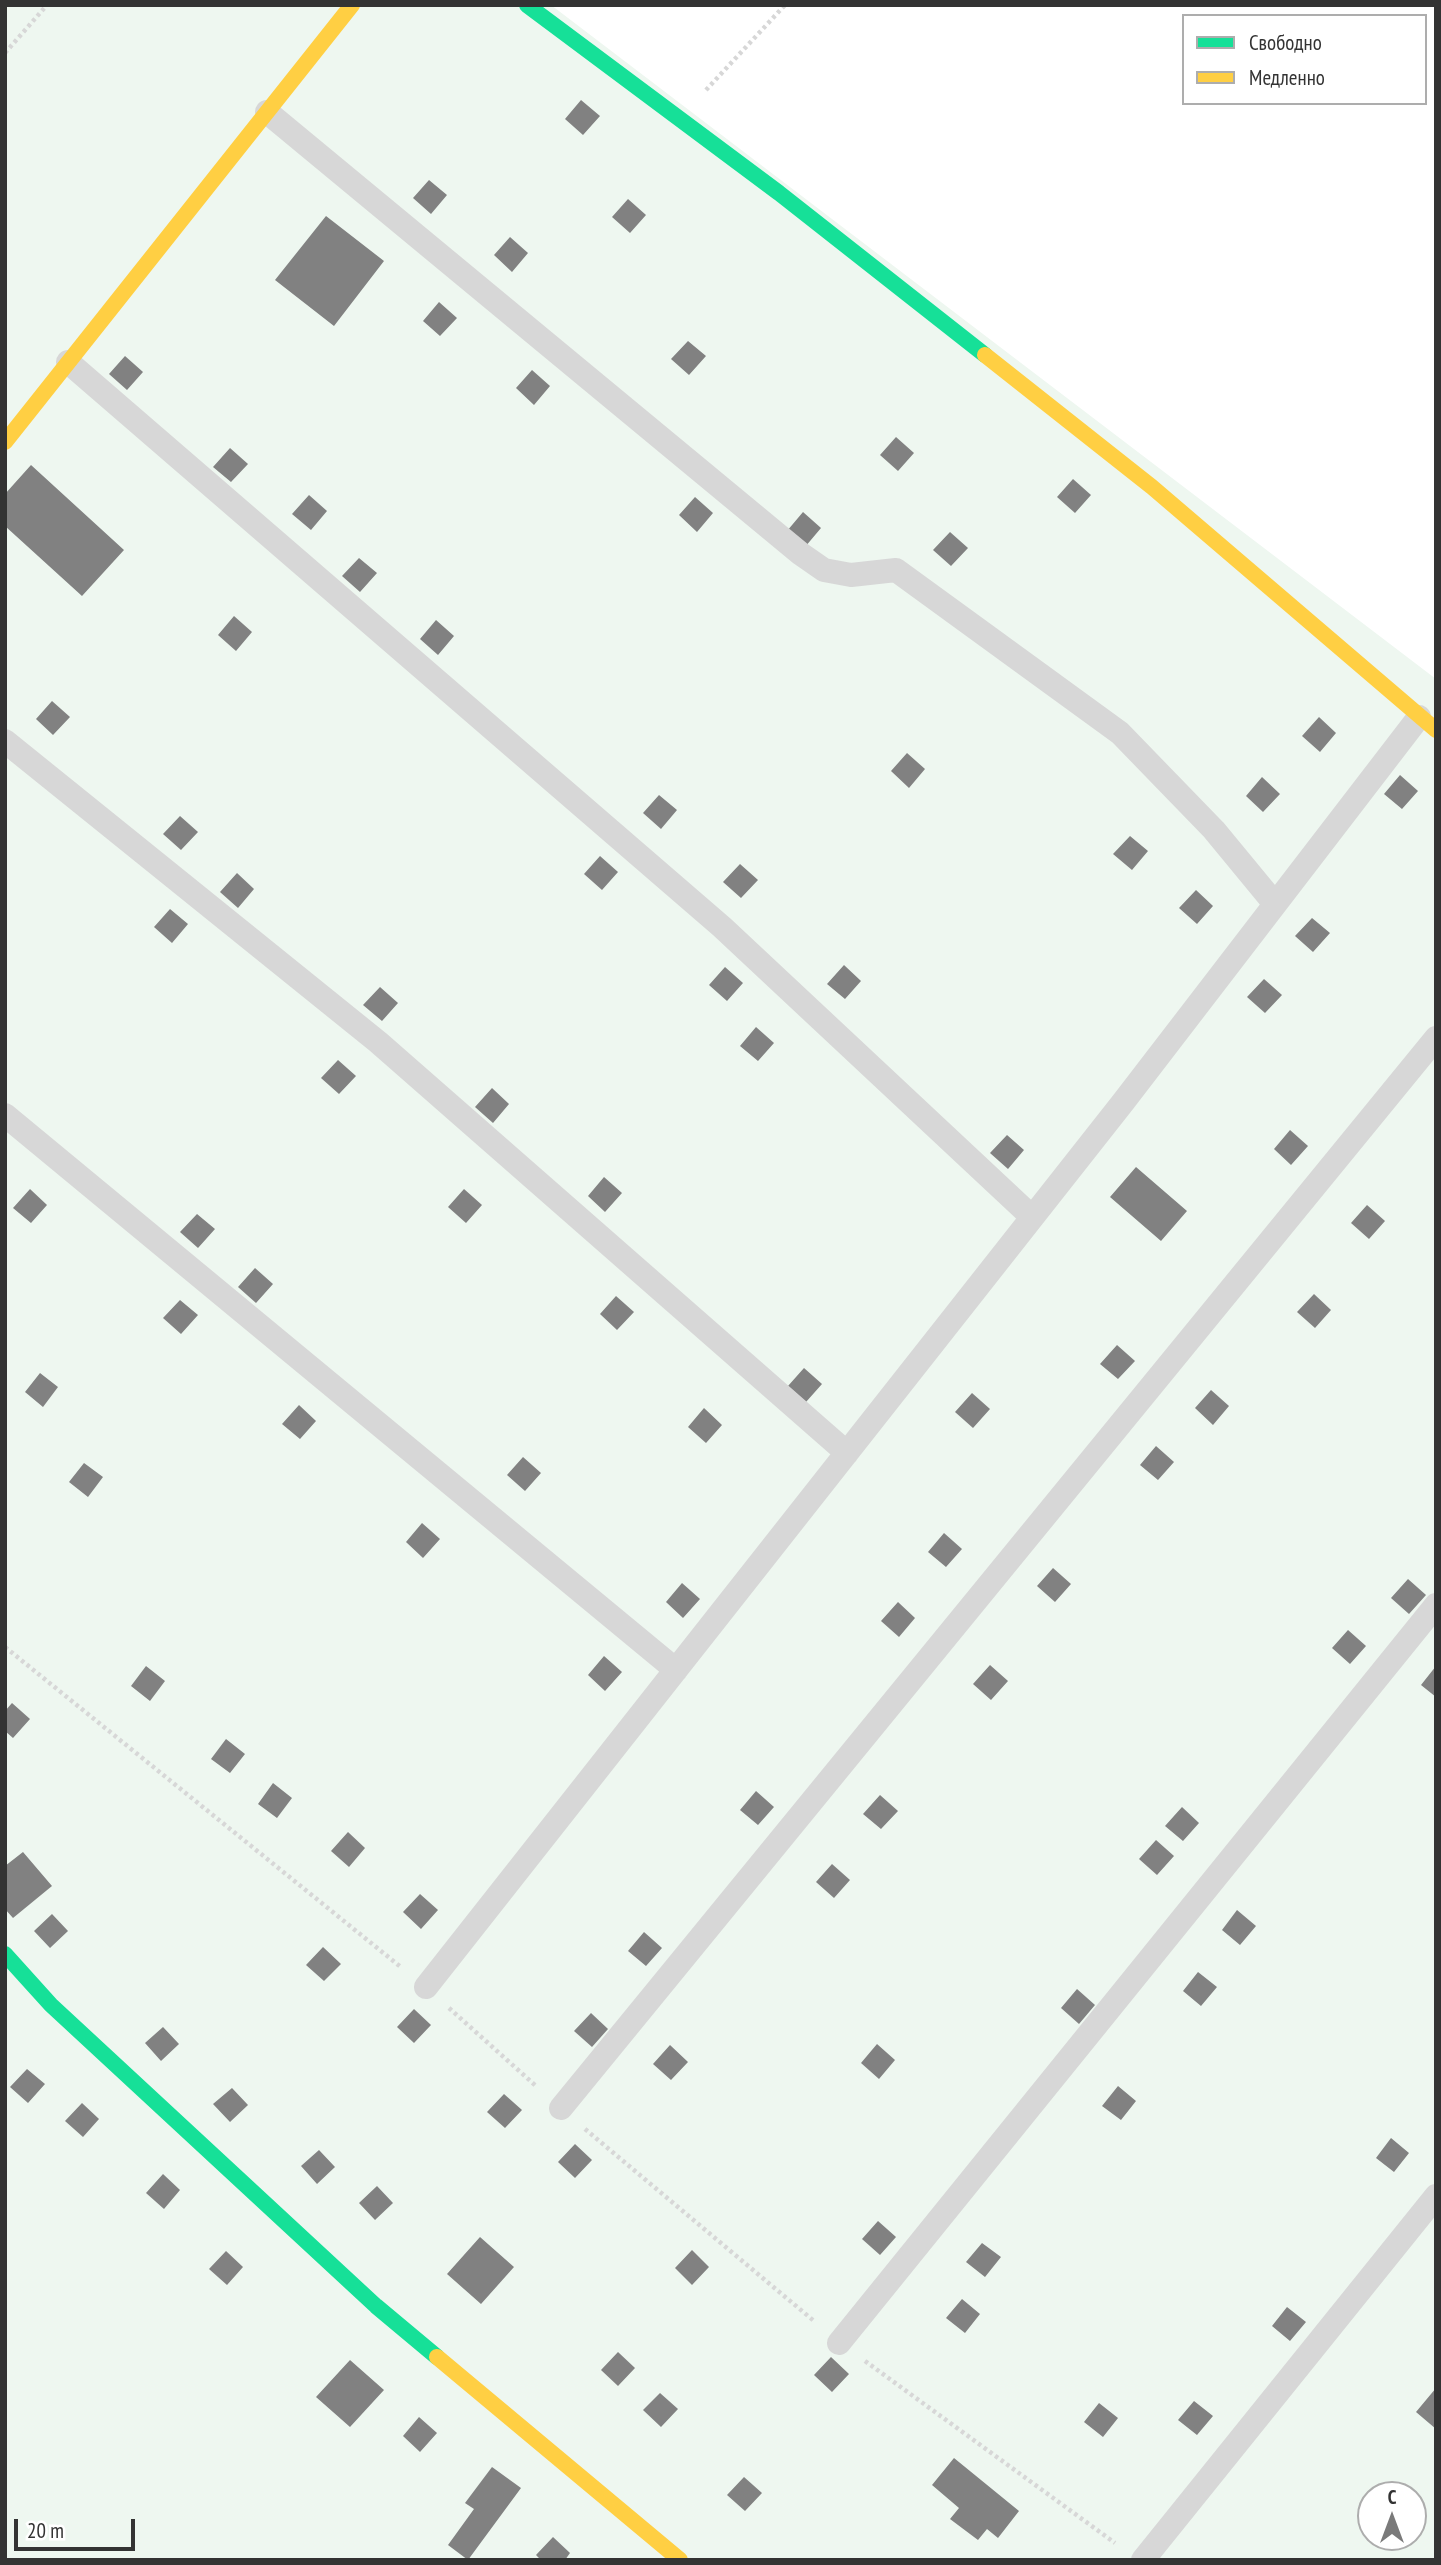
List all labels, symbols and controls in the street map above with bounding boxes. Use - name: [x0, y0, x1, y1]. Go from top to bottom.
- legend: [1182, 14, 1427, 105]
- text: Свободно: [1249, 29, 1322, 56]
- text: Медленно: [1249, 64, 1325, 91]
- north arrow: [1357, 2481, 1427, 2551]
- text: С: [1388, 2485, 1396, 2509]
- scale bar: [18, 2506, 138, 2550]
- text: 20 m: [27, 2517, 64, 2544]

